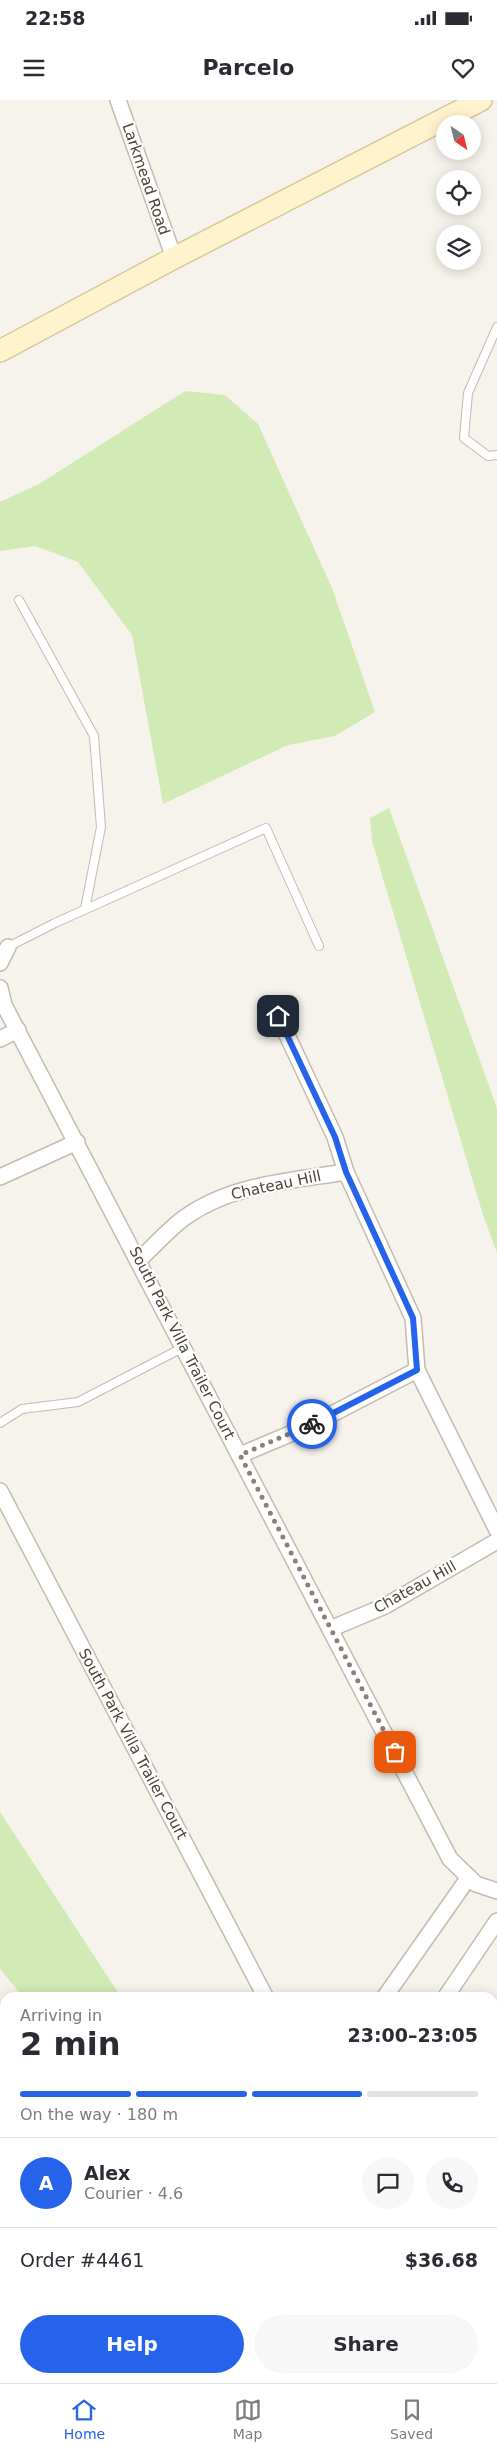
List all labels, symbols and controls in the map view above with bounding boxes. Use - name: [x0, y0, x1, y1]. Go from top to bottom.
- text: 22:58: [25, 7, 85, 29]
- icon: menu: [20, 54, 48, 82]
- icon: heart: [449, 54, 477, 82]
- text: Parcelo: [203, 55, 294, 80]
- north arrow: [436, 115, 481, 160]
- map controls: [436, 115, 481, 270]
- street label: Larkmead Road: [118, 121, 174, 237]
- button: locate: [436, 170, 481, 215]
- button: layers: [436, 225, 481, 270]
- pin: [257, 995, 299, 1037]
- icon: home: [264, 1002, 292, 1030]
- street label: Chateau Hill: [229, 1167, 323, 1203]
- street label: South Park Villa Trailer Court: [125, 1244, 239, 1443]
- courier: [287, 1399, 337, 1449]
- icon: bike: [298, 1410, 326, 1438]
- street label: Chateau Hill: [371, 1557, 459, 1617]
- street label: South Park Villa Trailer Court: [75, 1645, 191, 1843]
- pin: [374, 1731, 416, 1773]
- icon: bag: [381, 1738, 409, 1766]
- text: Arriving in: [20, 2006, 102, 2025]
- text: 23:00–23:05: [348, 2024, 478, 2046]
- text: 2 min: [20, 2025, 121, 2063]
- text: On the way · 180 m: [20, 2105, 178, 2124]
- button: chat: [362, 2157, 414, 2209]
- button: phone: [426, 2157, 478, 2209]
- text: Alex: [84, 2162, 130, 2184]
- text: A: [39, 2172, 53, 2194]
- text: Courier · 4.6: [84, 2184, 183, 2203]
- text: Order #4461: [20, 2249, 144, 2271]
- text: $36.68: [405, 2249, 478, 2271]
- button: Help: [20, 2315, 244, 2373]
- button: Share: [254, 2315, 478, 2373]
- tab: Home: [64, 2396, 105, 2442]
- tab: Map: [233, 2396, 262, 2442]
- tab: Saved: [390, 2396, 433, 2442]

